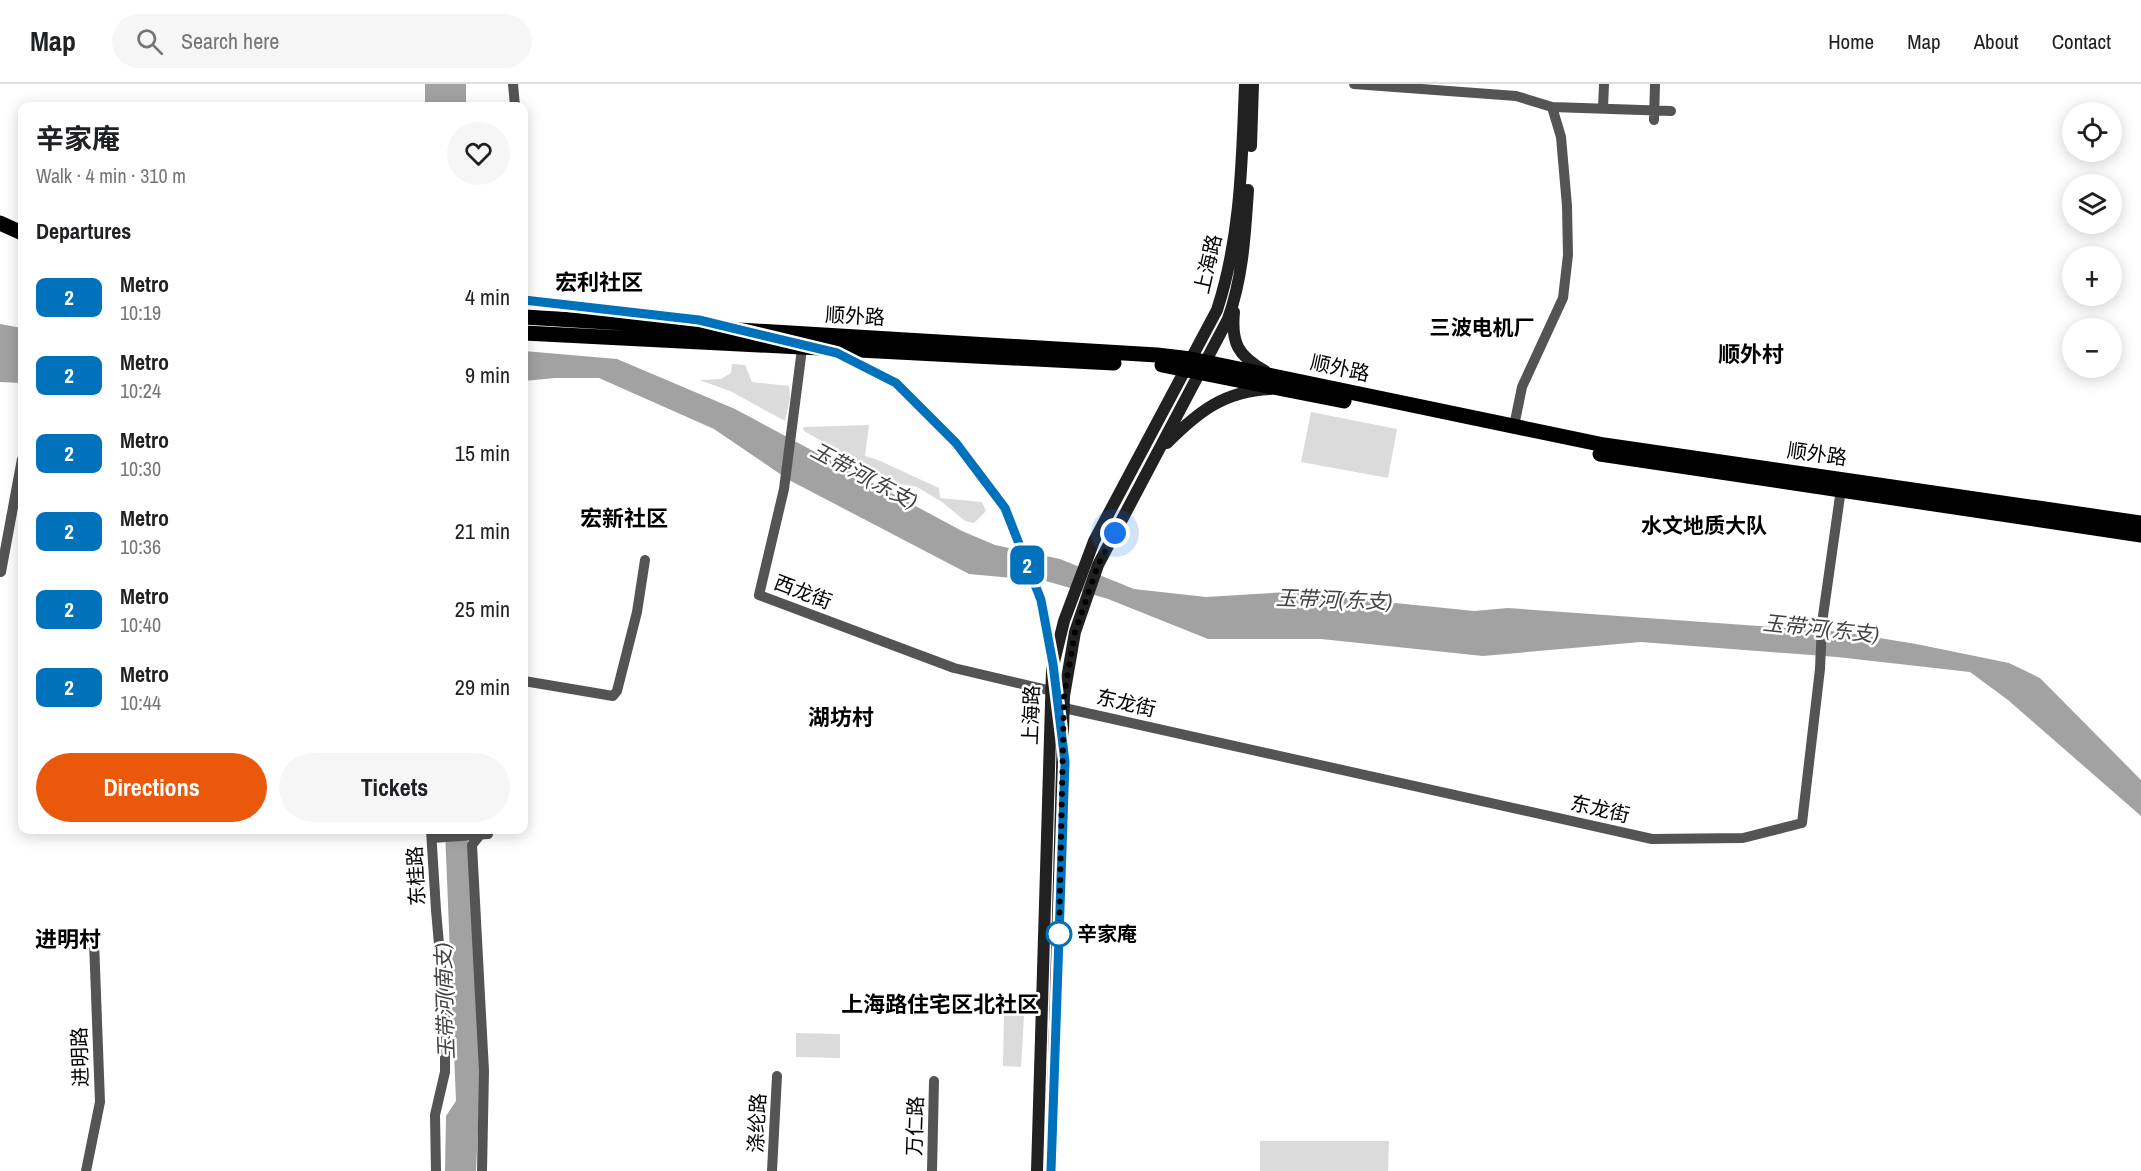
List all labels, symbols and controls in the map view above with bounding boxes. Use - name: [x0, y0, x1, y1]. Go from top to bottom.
- search box: [112, 14, 532, 68]
- text: Map: [30, 22, 76, 60]
- icon: search: [133, 25, 166, 58]
- text: Search here: [181, 26, 279, 56]
- text: Home: [1828, 27, 1874, 56]
- text: Map: [1907, 27, 1941, 56]
- text: About: [1974, 27, 2019, 56]
- text: Contact: [2052, 27, 2111, 56]
- map controls: [2062, 102, 2122, 378]
- button: locate: [2062, 102, 2122, 162]
- text: 辛家庵: [36, 120, 120, 158]
- button: heart: [447, 122, 510, 185]
- text: Walk · 4 min · 310 m: [36, 162, 186, 189]
- button: layers: [2062, 174, 2122, 234]
- text: Departures: [36, 216, 131, 246]
- street label: 上海路: [1188, 232, 1227, 296]
- button: +: [2062, 246, 2122, 306]
- district label: 宏利社区: [555, 267, 643, 297]
- text: Metro: [120, 269, 169, 299]
- text: 4 min: [465, 282, 510, 312]
- text: 2: [64, 283, 74, 312]
- text: 10:19: [120, 299, 161, 326]
- street label: 顺外路: [824, 300, 886, 331]
- district label: 三波电机厂: [1430, 313, 1535, 342]
- button: −: [2062, 318, 2122, 378]
- district label: 顺外村: [1718, 339, 1784, 369]
- text: Metro: [120, 347, 169, 377]
- street label: 顺外路: [1308, 348, 1372, 387]
- text: 9 min: [465, 360, 510, 390]
- text: 2: [64, 361, 74, 390]
- text: 10:24: [120, 377, 161, 404]
- text: Metro: [120, 425, 169, 455]
- water label: 玉带河(东支): [806, 435, 923, 516]
- street label: 顺外路: [1785, 436, 1849, 471]
- text: 15 min: [455, 438, 510, 468]
- text: 2: [64, 439, 74, 468]
- text: 10:30: [120, 455, 161, 482]
- text: Metro: [120, 503, 169, 533]
- district label: 宏新社区: [580, 503, 668, 533]
- district label: 水文地质大队: [1641, 511, 1767, 540]
- text: 21 min: [455, 516, 510, 546]
- text: 2: [64, 517, 74, 546]
- your location: [1100, 518, 1130, 548]
- text: 10:36: [120, 533, 161, 560]
- line badge: 2: [1008, 546, 1046, 584]
- text: 2: [1022, 551, 1032, 580]
- street label: 西龙街: [770, 568, 836, 615]
- text: Metro: [120, 581, 169, 611]
- water label: 玉带河(东支): [1275, 583, 1393, 616]
- text: 25 min: [455, 594, 510, 624]
- text: 2: [64, 595, 74, 624]
- water label: 玉带河(东支): [1762, 608, 1881, 649]
- text: 10:40: [120, 611, 161, 638]
- text: Metro: [120, 659, 169, 689]
- text: 29 min: [455, 672, 510, 702]
- text: 2: [64, 673, 74, 702]
- street label: 东龙街: [1094, 683, 1158, 722]
- street label: 上海路: [1016, 685, 1045, 745]
- text: 10:44: [120, 689, 161, 716]
- district label: 湖坊村: [808, 702, 874, 732]
- button: Directions: [36, 753, 267, 822]
- button: Tickets: [279, 753, 510, 822]
- street label: 东龙街: [1568, 789, 1632, 828]
- street label: 东桂路: [400, 845, 431, 907]
- place label: 辛家庵: [1077, 920, 1137, 947]
- marker: 辛家庵: [1046, 921, 1072, 947]
- district label: 进明村: [35, 924, 101, 954]
- water label: 玉带河(南支): [428, 942, 461, 1060]
- district label: 上海路住宅区北社区: [841, 989, 1039, 1019]
- street label: 进明路: [65, 1027, 94, 1087]
- street label: 涤纶路: [741, 1092, 772, 1154]
- street label: 万仁路: [900, 1096, 929, 1156]

